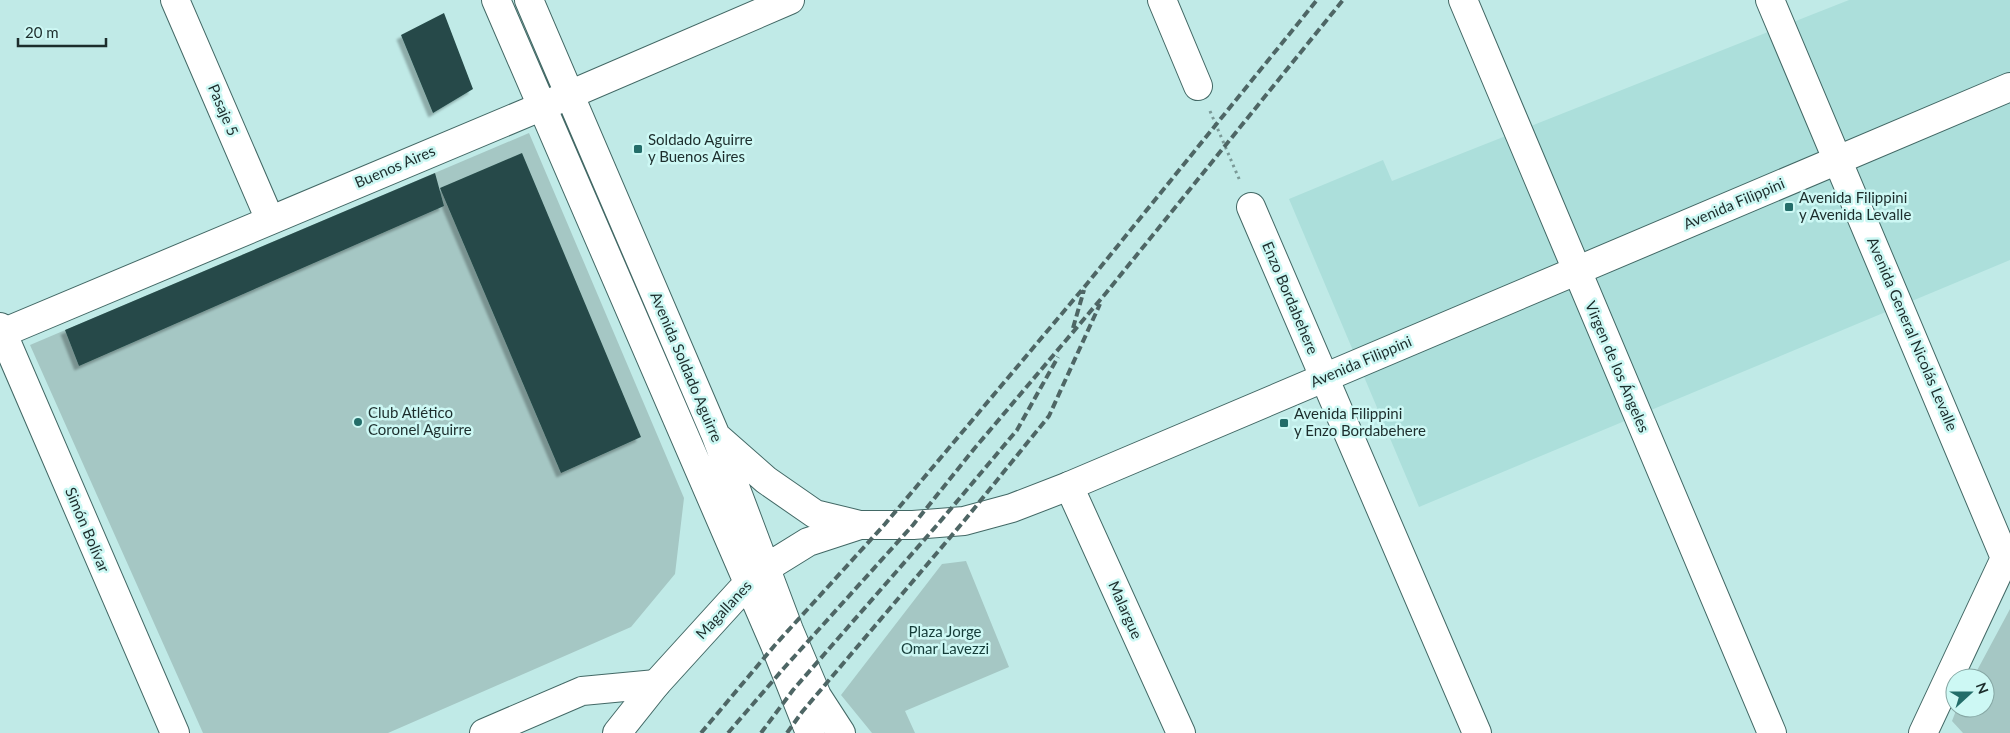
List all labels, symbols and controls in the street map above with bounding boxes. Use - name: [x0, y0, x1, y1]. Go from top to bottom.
- scale bar: [18, 15, 105, 47]
- text: 20 m: [25, 23, 59, 41]
- street label: Pasaje 5: [205, 81, 243, 138]
- place label: Soldado Aguirre y Buenos Aires: [648, 130, 753, 165]
- street label: Buenos Aires: [352, 141, 438, 191]
- marker: Soldado Aguirre y Buenos Aires: [632, 143, 644, 155]
- street label: Avenida Filippini: [1680, 174, 1787, 233]
- place label: Avenida Filippini y Avenida Levalle: [1799, 188, 1911, 223]
- marker: Avenida Filippini y Avenida Levalle: [1783, 201, 1795, 213]
- street label: Avenida General Nicolás Levalle: [1864, 234, 1962, 433]
- street label: Enzo Bordabehere: [1259, 239, 1323, 357]
- street label: Avenida Soldado Aguirre: [647, 289, 727, 444]
- street label: Virgen de los Ángeles: [1582, 298, 1654, 435]
- street label: Avenida Filippini: [1307, 332, 1414, 391]
- place label: Club Atlético Coronel Aguirre: [368, 403, 472, 438]
- place label: Avenida Filippini y Enzo Bordabehere: [1294, 404, 1426, 439]
- marker: Club Atlético Coronel Aguirre: [352, 416, 364, 428]
- marker: Avenida Filippini y Enzo Bordabehere: [1278, 417, 1290, 429]
- street label: Simón Bolívar: [62, 484, 114, 575]
- street label: Magallanes: [692, 576, 755, 642]
- street label: Malargue: [1105, 578, 1147, 641]
- park label: Plaza Jorge Omar Lavezzi: [901, 622, 989, 657]
- north arrow: [1945, 668, 1995, 718]
- text: N: [1973, 680, 1992, 696]

